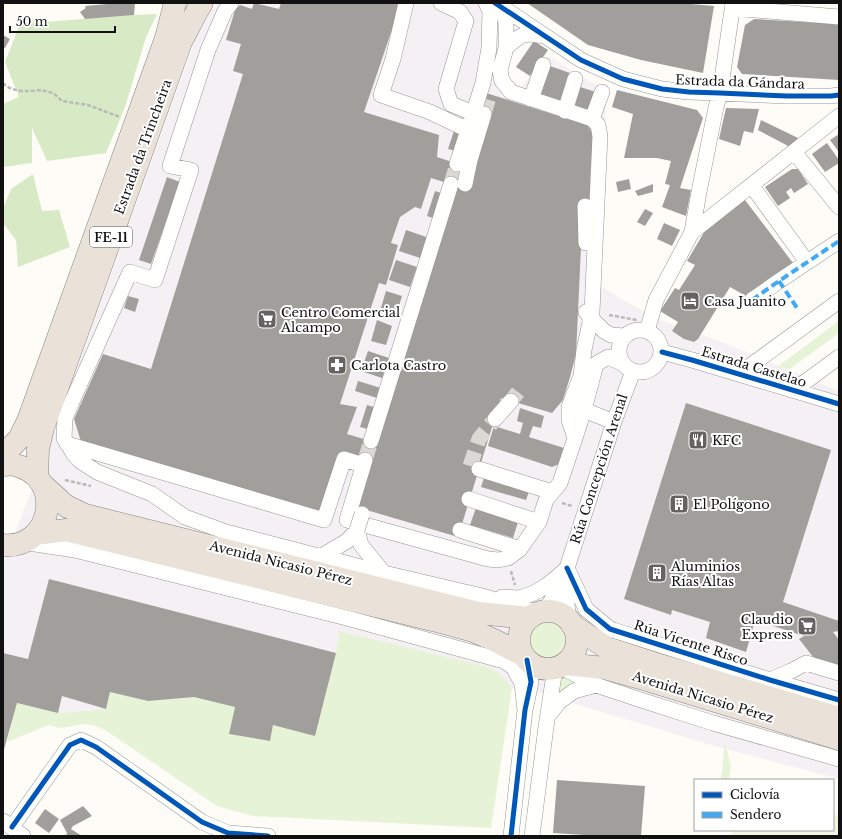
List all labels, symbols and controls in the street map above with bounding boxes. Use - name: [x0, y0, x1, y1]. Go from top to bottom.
- scale bar: [10, 8, 115, 34]
- text: 50 m: [16, 14, 48, 29]
- street label: Estrada da Gándara: [675, 71, 806, 93]
- street label: Estrada da Trincheira: [111, 76, 176, 217]
- road number: FE-11: [90, 227, 132, 247]
- hotel icon: Casa Juanito: [679, 290, 701, 312]
- place label: Casa Juanito: [704, 293, 786, 310]
- place label: Centro Comercial Alcampo: [280, 304, 400, 336]
- supermarket icon: Centro Comercial Alcampo: [256, 308, 278, 330]
- street label: Estrada Castelao: [699, 343, 809, 391]
- pharmacy icon: Carlota Castro: [326, 354, 348, 376]
- place label: Carlota Castro: [351, 357, 446, 374]
- street label: Rúa Concepción Arenal: [567, 392, 631, 546]
- restaurant icon: KFC: [687, 429, 709, 451]
- place label: KFC: [712, 432, 741, 449]
- building icon: El Polígono: [668, 493, 690, 515]
- place label: El Polígono: [693, 496, 770, 513]
- street label: Avenida Nicasio Pérez: [207, 537, 354, 589]
- place label: Aluminios Rías Altas: [670, 558, 740, 590]
- building icon: Aluminios Rías Altas: [646, 562, 668, 584]
- place label: Claudio Express: [741, 611, 793, 643]
- supermarket icon: Claudio Express: [796, 615, 818, 637]
- street label: Rúa Vicente Risco: [632, 616, 750, 670]
- street label: Avenida Nicasio Pérez: [629, 667, 776, 727]
- legend: [694, 779, 834, 831]
- text: Ciclovía: [730, 787, 780, 802]
- text: Sendero: [730, 807, 781, 822]

